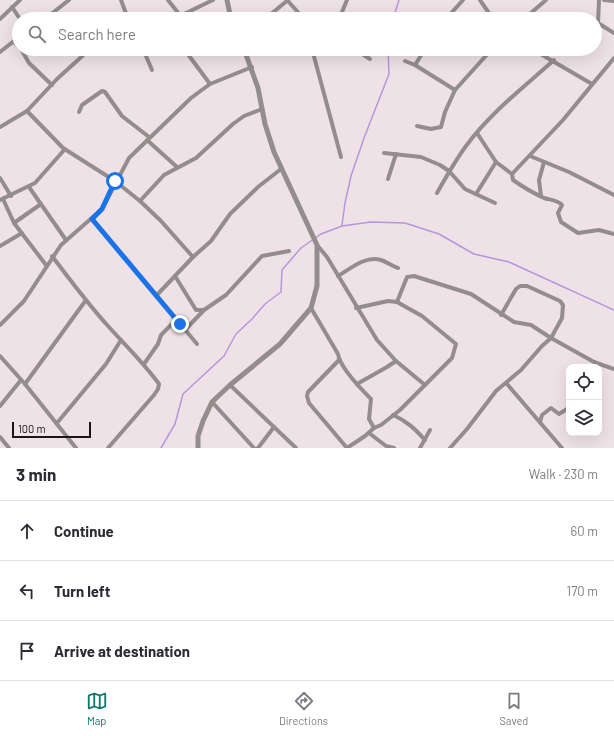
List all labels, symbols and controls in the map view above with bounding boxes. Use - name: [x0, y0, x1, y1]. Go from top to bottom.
- search box: [12, 12, 602, 56]
- icon: search: [26, 23, 48, 45]
- text: Search here: [58, 25, 136, 43]
- route start: [106, 172, 124, 190]
- route end: [171, 315, 189, 333]
- map controls: [566, 364, 602, 436]
- button: locate: [566, 364, 602, 400]
- button: layers: [566, 400, 602, 436]
- scale bar: [12, 420, 91, 439]
- text: 100 m: [18, 422, 46, 435]
- text: 3 min: [16, 464, 56, 484]
- text: Walk · 230 m: [529, 466, 598, 482]
- icon: ahead: [16, 520, 38, 542]
- text: Continue: [54, 522, 114, 540]
- text: 60 m: [571, 523, 598, 539]
- icon: left: [16, 580, 38, 602]
- text: Turn left: [54, 582, 110, 600]
- text: 170 m: [567, 583, 598, 599]
- icon: arrive: [16, 640, 38, 662]
- text: Arrive at destination: [54, 642, 190, 660]
- tab: Map: [86, 690, 108, 727]
- tab: Directions: [279, 690, 328, 727]
- tab: Saved: [499, 690, 528, 727]

